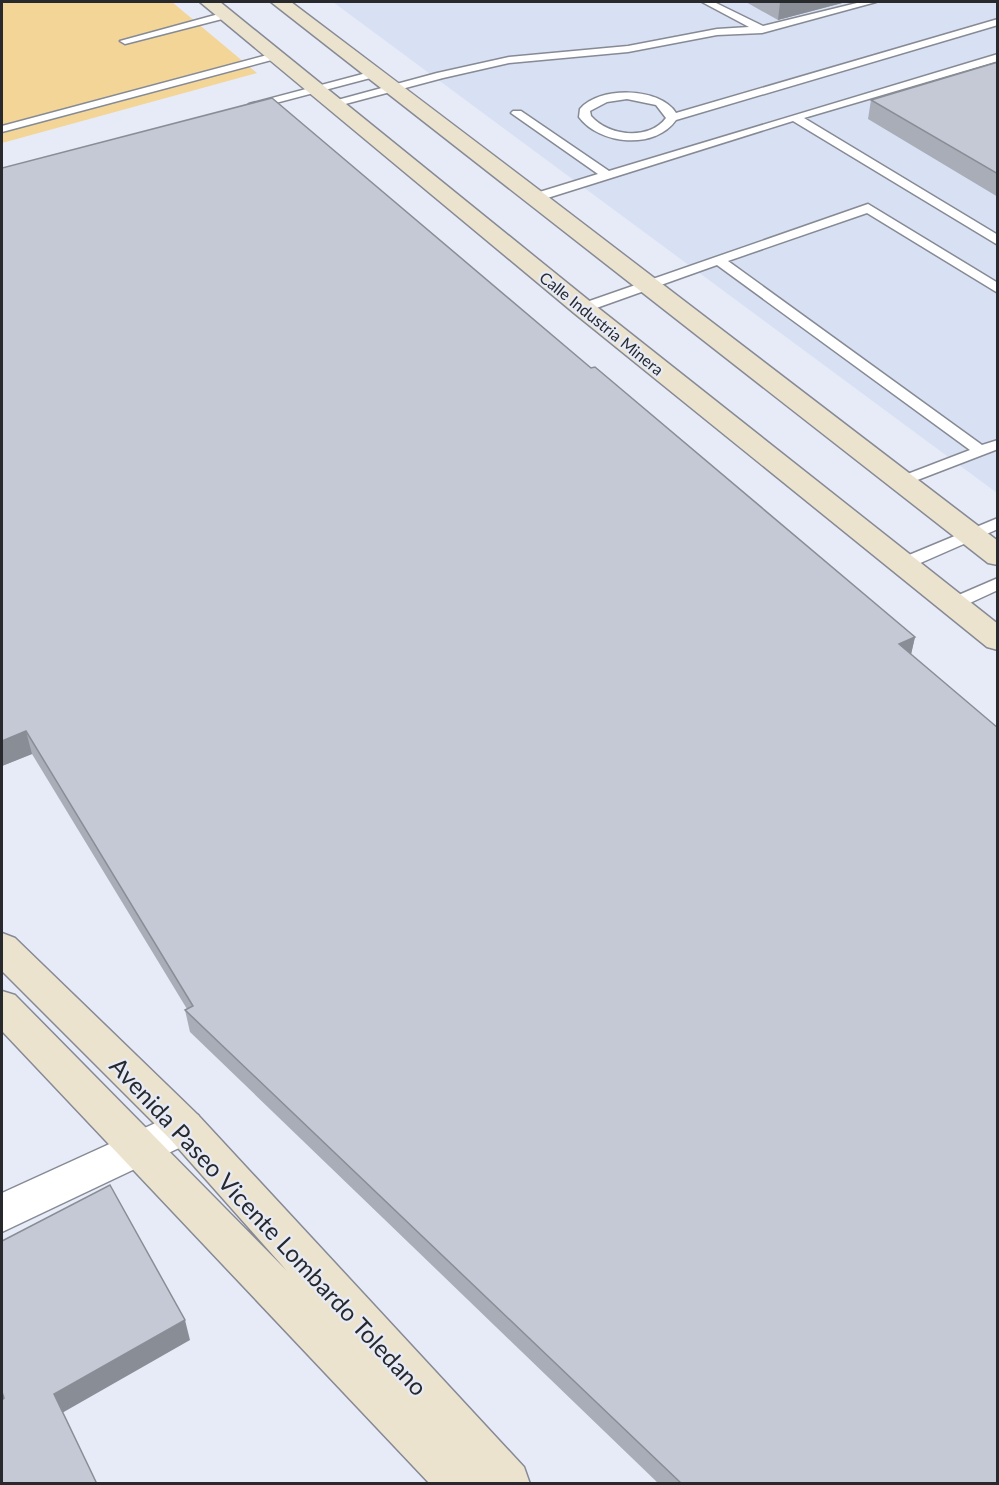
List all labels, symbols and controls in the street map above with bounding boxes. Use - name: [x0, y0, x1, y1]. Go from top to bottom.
- street label: Calle Industria Minera: [536, 267, 668, 379]
- street label: Avenida Paseo Vicente Lombardo Toledano: [104, 1051, 434, 1401]

